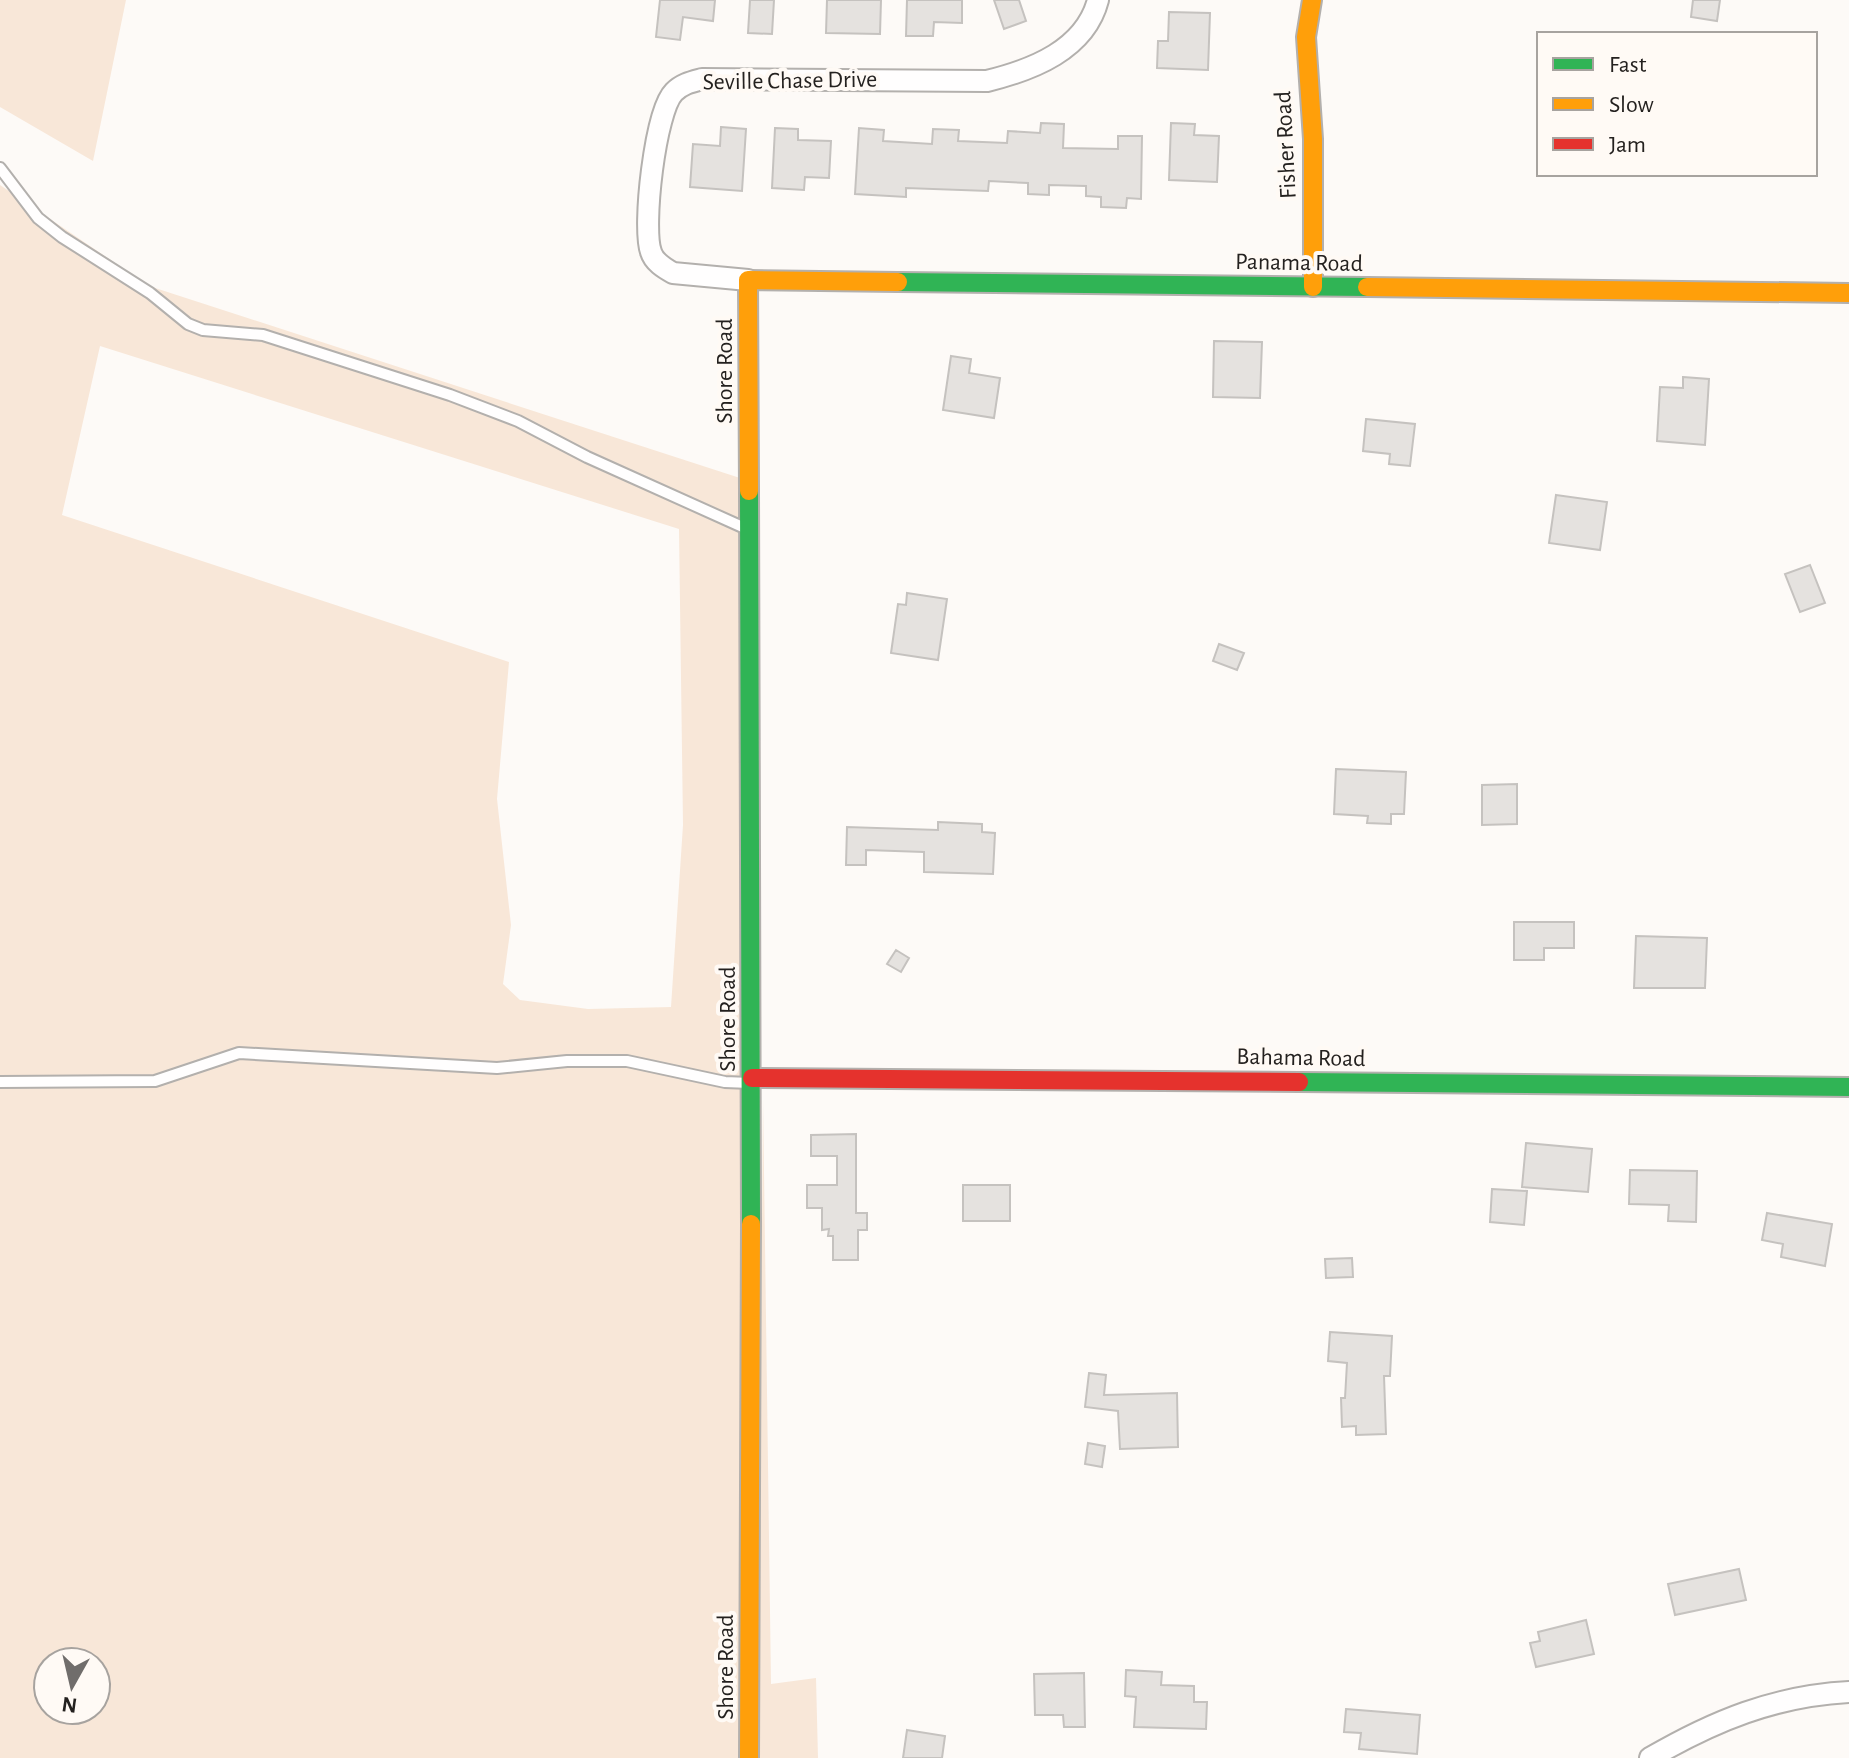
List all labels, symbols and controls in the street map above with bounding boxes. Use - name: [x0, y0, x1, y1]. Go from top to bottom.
- legend: [1537, 32, 1817, 176]
- text: Fast: [1609, 53, 1647, 77]
- street label: Seville Chase Drive: [702, 67, 878, 95]
- street label: Fisher Road: [1271, 90, 1301, 200]
- text: Slow: [1609, 93, 1654, 117]
- text: Jam: [1609, 133, 1646, 157]
- street label: Panama Road: [1235, 250, 1363, 276]
- street label: Shore Road: [713, 318, 737, 424]
- street label: Shore Road: [716, 966, 740, 1072]
- street label: Bahama Road: [1236, 1045, 1366, 1071]
- street label: Shore Road: [714, 1614, 738, 1720]
- north arrow: [32, 1646, 112, 1726]
- text: N: [60, 1693, 78, 1717]

